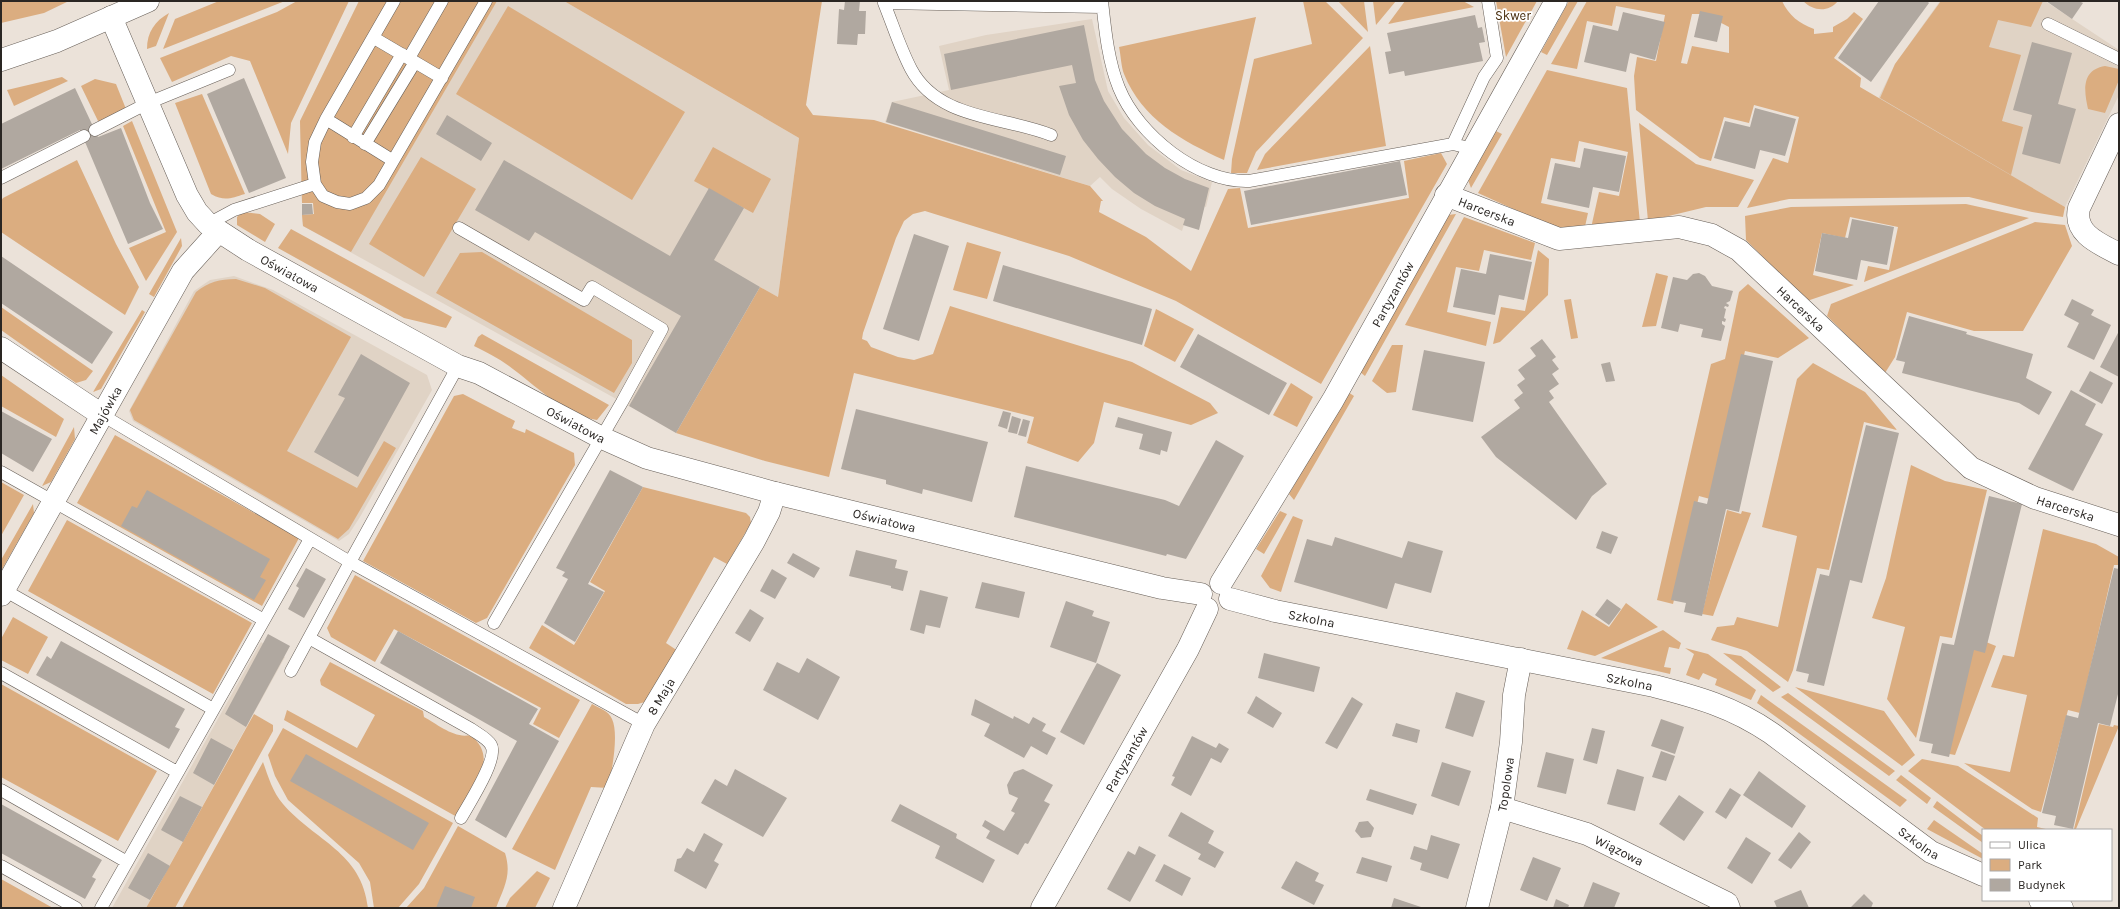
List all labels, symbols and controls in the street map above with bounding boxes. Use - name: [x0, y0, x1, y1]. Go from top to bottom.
- park label: Skwer: [1495, 8, 1531, 23]
- street label: Harcerska: [1456, 193, 1518, 229]
- street label: Oświatowa: [258, 251, 322, 295]
- street label: Partyzantów: [1368, 258, 1417, 329]
- street label: Harcerska: [1774, 282, 1828, 334]
- street label: Majówka: [85, 383, 124, 437]
- street label: Oświatowa: [544, 403, 608, 446]
- street label: Harcerska: [2035, 492, 2097, 524]
- street label: Oświatowa: [851, 505, 917, 535]
- street label: Szkolna: [1287, 606, 1336, 630]
- street label: Szkolna: [1605, 669, 1654, 693]
- street label: 8 Maja: [644, 675, 678, 717]
- street label: Partyzantów: [1102, 723, 1151, 794]
- street label: Topolowa: [1494, 756, 1516, 813]
- street label: Szkolna: [1895, 823, 1942, 862]
- legend: [1982, 829, 2112, 901]
- street label: Wiązowa: [1593, 832, 1646, 868]
- text: Ulica: [2018, 838, 2046, 852]
- text: Park: [2018, 858, 2043, 872]
- text: Budynek: [2018, 878, 2066, 892]

